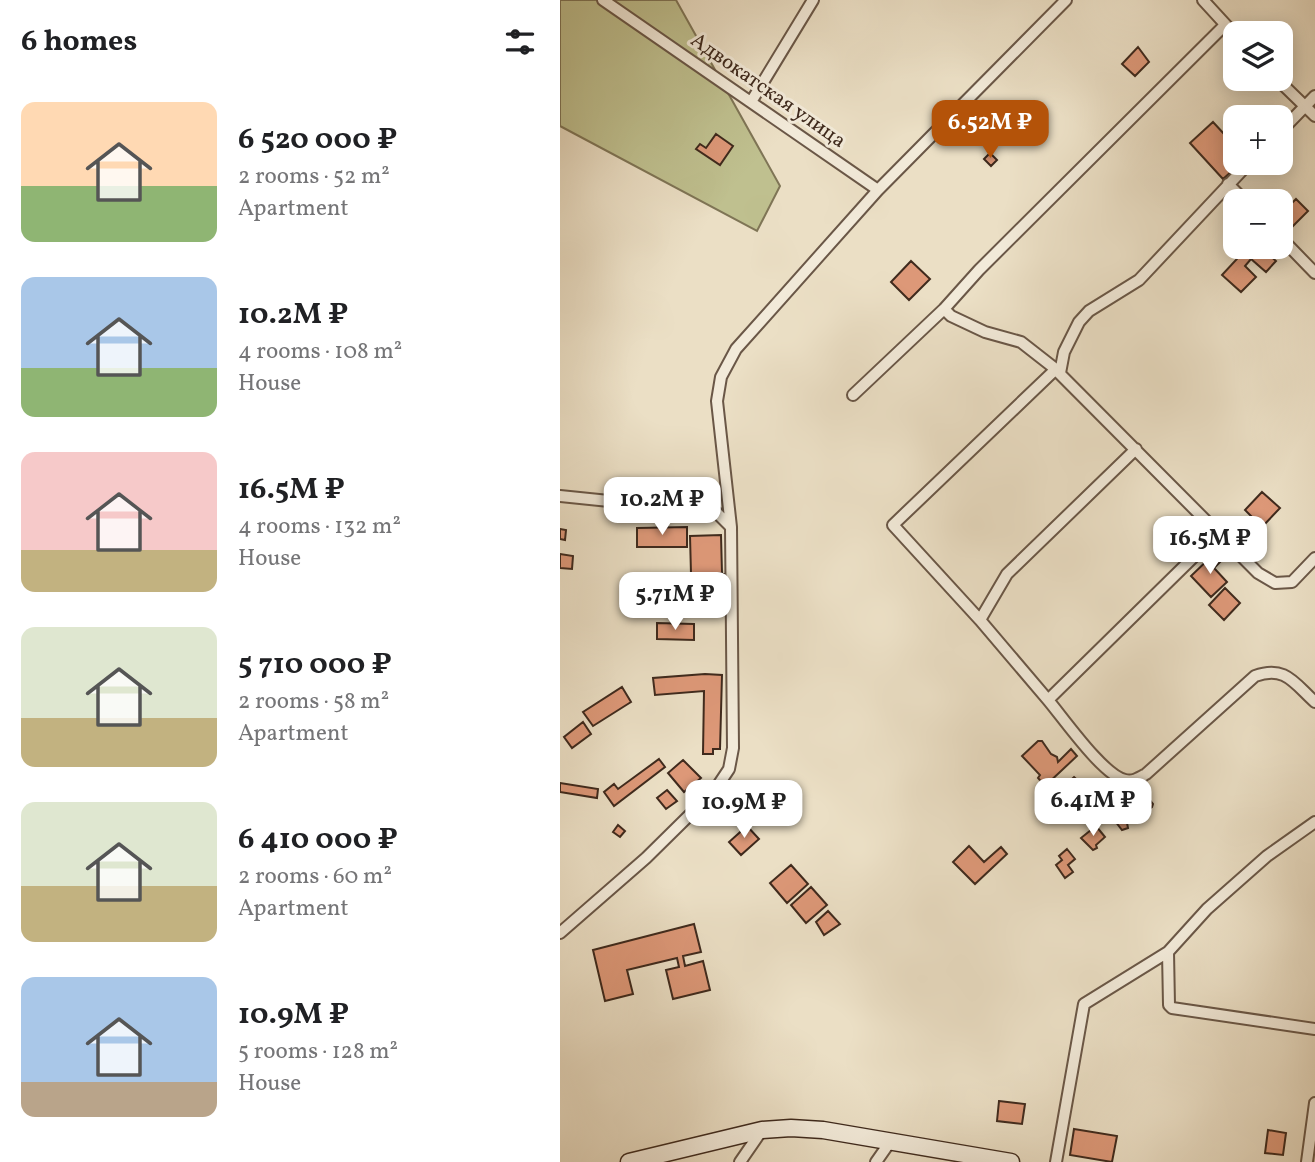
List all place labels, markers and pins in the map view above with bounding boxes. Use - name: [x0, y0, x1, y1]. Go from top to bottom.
- pin: 6.52M ₽: [925, 100, 1055, 160]
- pin: 10.2M ₽: [597, 477, 727, 537]
- pin: 16.5M ₽: [1145, 516, 1275, 576]
- pin: 5.71M ₽: [610, 572, 740, 632]
- pin: 6.41M ₽: [1028, 778, 1158, 838]
- pin: 10.9M ₽: [679, 780, 809, 840]

